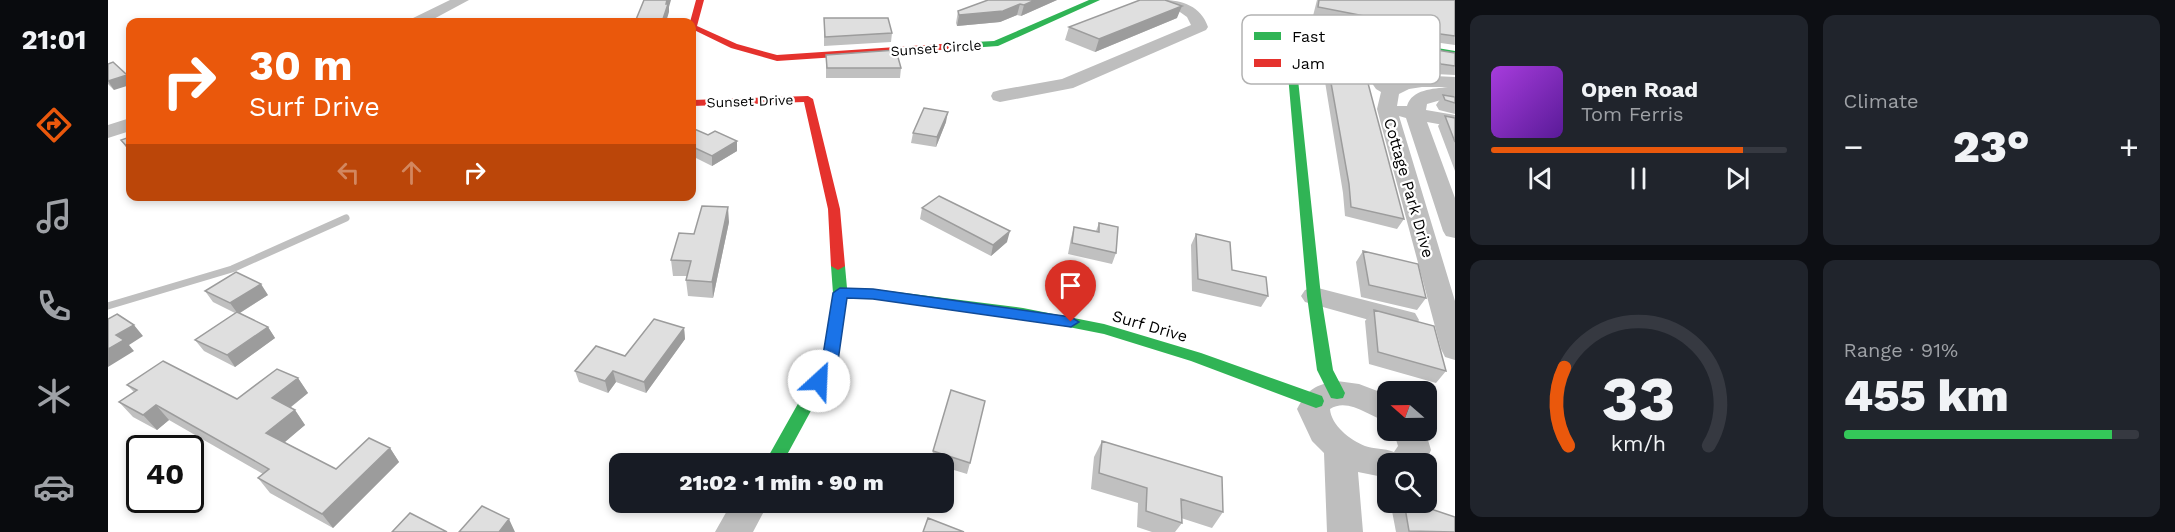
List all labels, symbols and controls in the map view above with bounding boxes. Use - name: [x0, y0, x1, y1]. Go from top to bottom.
- legend: [1242, 15, 1440, 84]
- text: 21:01: [22, 24, 86, 56]
- text: Fast: [1292, 27, 1325, 46]
- street label: Sunset Circle: [890, 37, 982, 59]
- text: 30 m: [249, 41, 353, 90]
- icon: right: [150, 42, 228, 120]
- text: Jam: [1292, 54, 1325, 73]
- text: Open Road: [1581, 77, 1698, 102]
- text: Climate: [1844, 89, 1919, 113]
- text: Surf Drive: [249, 91, 380, 123]
- street label: Sunset Drive: [706, 91, 794, 111]
- text: Tom Ferris: [1581, 102, 1684, 126]
- icon: directions: [33, 104, 75, 146]
- street label: Cottage Park Drive: [1380, 116, 1438, 260]
- text: 23°: [1953, 120, 2030, 173]
- text: −: [1844, 127, 1863, 166]
- text: +: [2119, 127, 2139, 166]
- icon: left: [332, 156, 365, 189]
- icon: ahead: [395, 156, 428, 189]
- icon: right: [458, 156, 491, 189]
- icon: previous: [1524, 162, 1557, 195]
- icon: pause: [1622, 162, 1655, 195]
- icon: next: [1721, 162, 1754, 195]
- icon: music: [33, 195, 75, 237]
- pin: [1045, 260, 1096, 322]
- icon: arrive: [1054, 269, 1087, 302]
- icon: phone: [33, 285, 75, 327]
- street label: Surf Drive: [1110, 306, 1190, 346]
- text: Range · 91%: [1844, 338, 1958, 362]
- position arrow: [787, 349, 851, 413]
- text: 33: [1602, 362, 1676, 435]
- text: 455 km: [1844, 369, 2009, 422]
- icon: climate: [33, 375, 75, 417]
- north arrow: [1377, 381, 1437, 441]
- map controls: [1377, 381, 1437, 513]
- text: km/h: [1611, 431, 1666, 456]
- speed limit sign: 40: [126, 435, 204, 513]
- button: search: [1377, 453, 1437, 513]
- icon: car: [33, 466, 75, 508]
- text: 21:02 · 1 min · 90 m: [679, 470, 884, 495]

